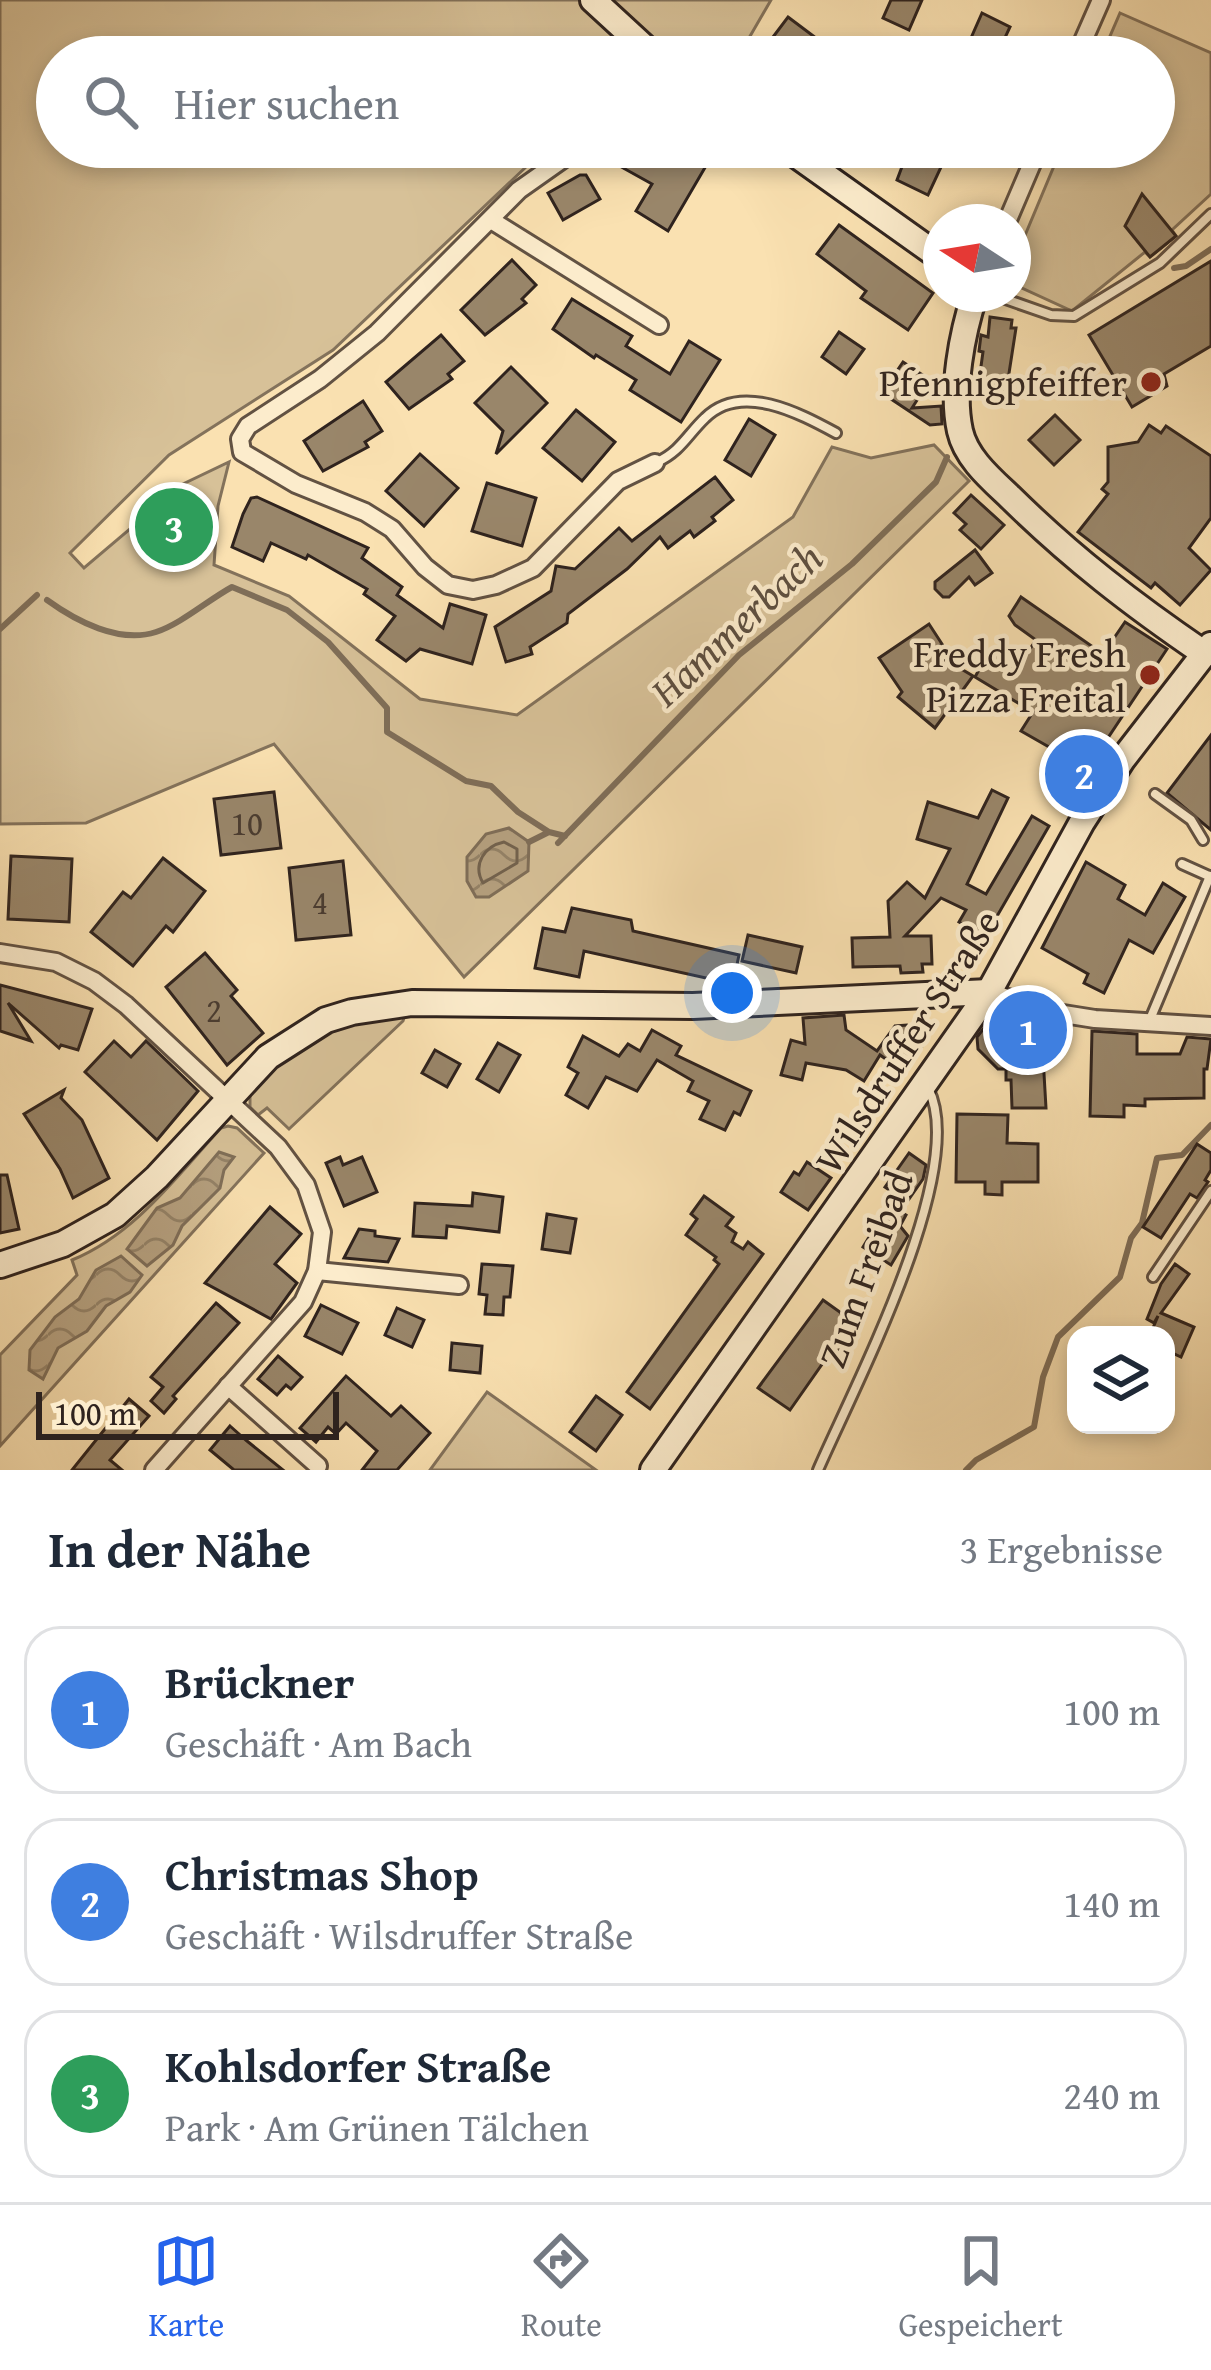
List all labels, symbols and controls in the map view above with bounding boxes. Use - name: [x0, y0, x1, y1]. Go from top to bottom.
- search box: [36, 36, 1175, 168]
- icon: search: [78, 69, 144, 135]
- text: Hier suchen: [174, 70, 399, 135]
- north arrow: [923, 204, 1031, 312]
- place label: Pfennigpfeiffer: [879, 353, 1127, 410]
- marker: Pfennigpfeiffer: [1138, 369, 1164, 395]
- pin: 3: [135, 482, 213, 572]
- water label: Hammerbach: [635, 528, 836, 720]
- place label: Freddy Fresh Pizza Freital: [913, 624, 1126, 726]
- marker: Freddy Fresh Pizza Freital: [1137, 662, 1163, 688]
- pin: 2: [1045, 729, 1123, 819]
- house number: 10: [231, 799, 263, 847]
- house number: 4: [312, 878, 328, 926]
- street label: Wilsdruffer Straße: [800, 897, 1013, 1184]
- your location: [702, 963, 762, 1023]
- pin: 1: [989, 985, 1067, 1075]
- house number: 2: [206, 986, 222, 1034]
- street label: Zum Freibad: [803, 1162, 927, 1375]
- map controls: [1067, 1326, 1175, 1434]
- button: layers: [1067, 1326, 1175, 1434]
- scale bar: [36, 1386, 339, 1439]
- text: 100 m: [54, 1389, 136, 1437]
- text: In der Nähe: [48, 1511, 311, 1586]
- text: 3 Ergebnisse: [960, 1520, 1163, 1577]
- text: Brückner: [165, 1649, 354, 1714]
- text: 1: [80, 1682, 100, 1739]
- text: 100 m: [1063, 1682, 1160, 1739]
- text: Geschäft · Am Bach: [165, 1714, 472, 1771]
- text: Christmas Shop: [165, 1841, 479, 1906]
- text: 2: [80, 1874, 100, 1931]
- text: 140 m: [1063, 1874, 1160, 1931]
- text: Geschäft · Wilsdruffer Straße: [165, 1906, 633, 1963]
- text: Kohlsdorfer Straße: [165, 2033, 551, 2098]
- text: 3: [80, 2066, 100, 2123]
- text: 240 m: [1063, 2066, 1160, 2123]
- text: Park · Am Grünen Tälchen: [165, 2098, 589, 2155]
- tab: Karte: [148, 2228, 224, 2348]
- tab: Route: [521, 2228, 602, 2348]
- tab: Gespeichert: [899, 2228, 1063, 2348]

